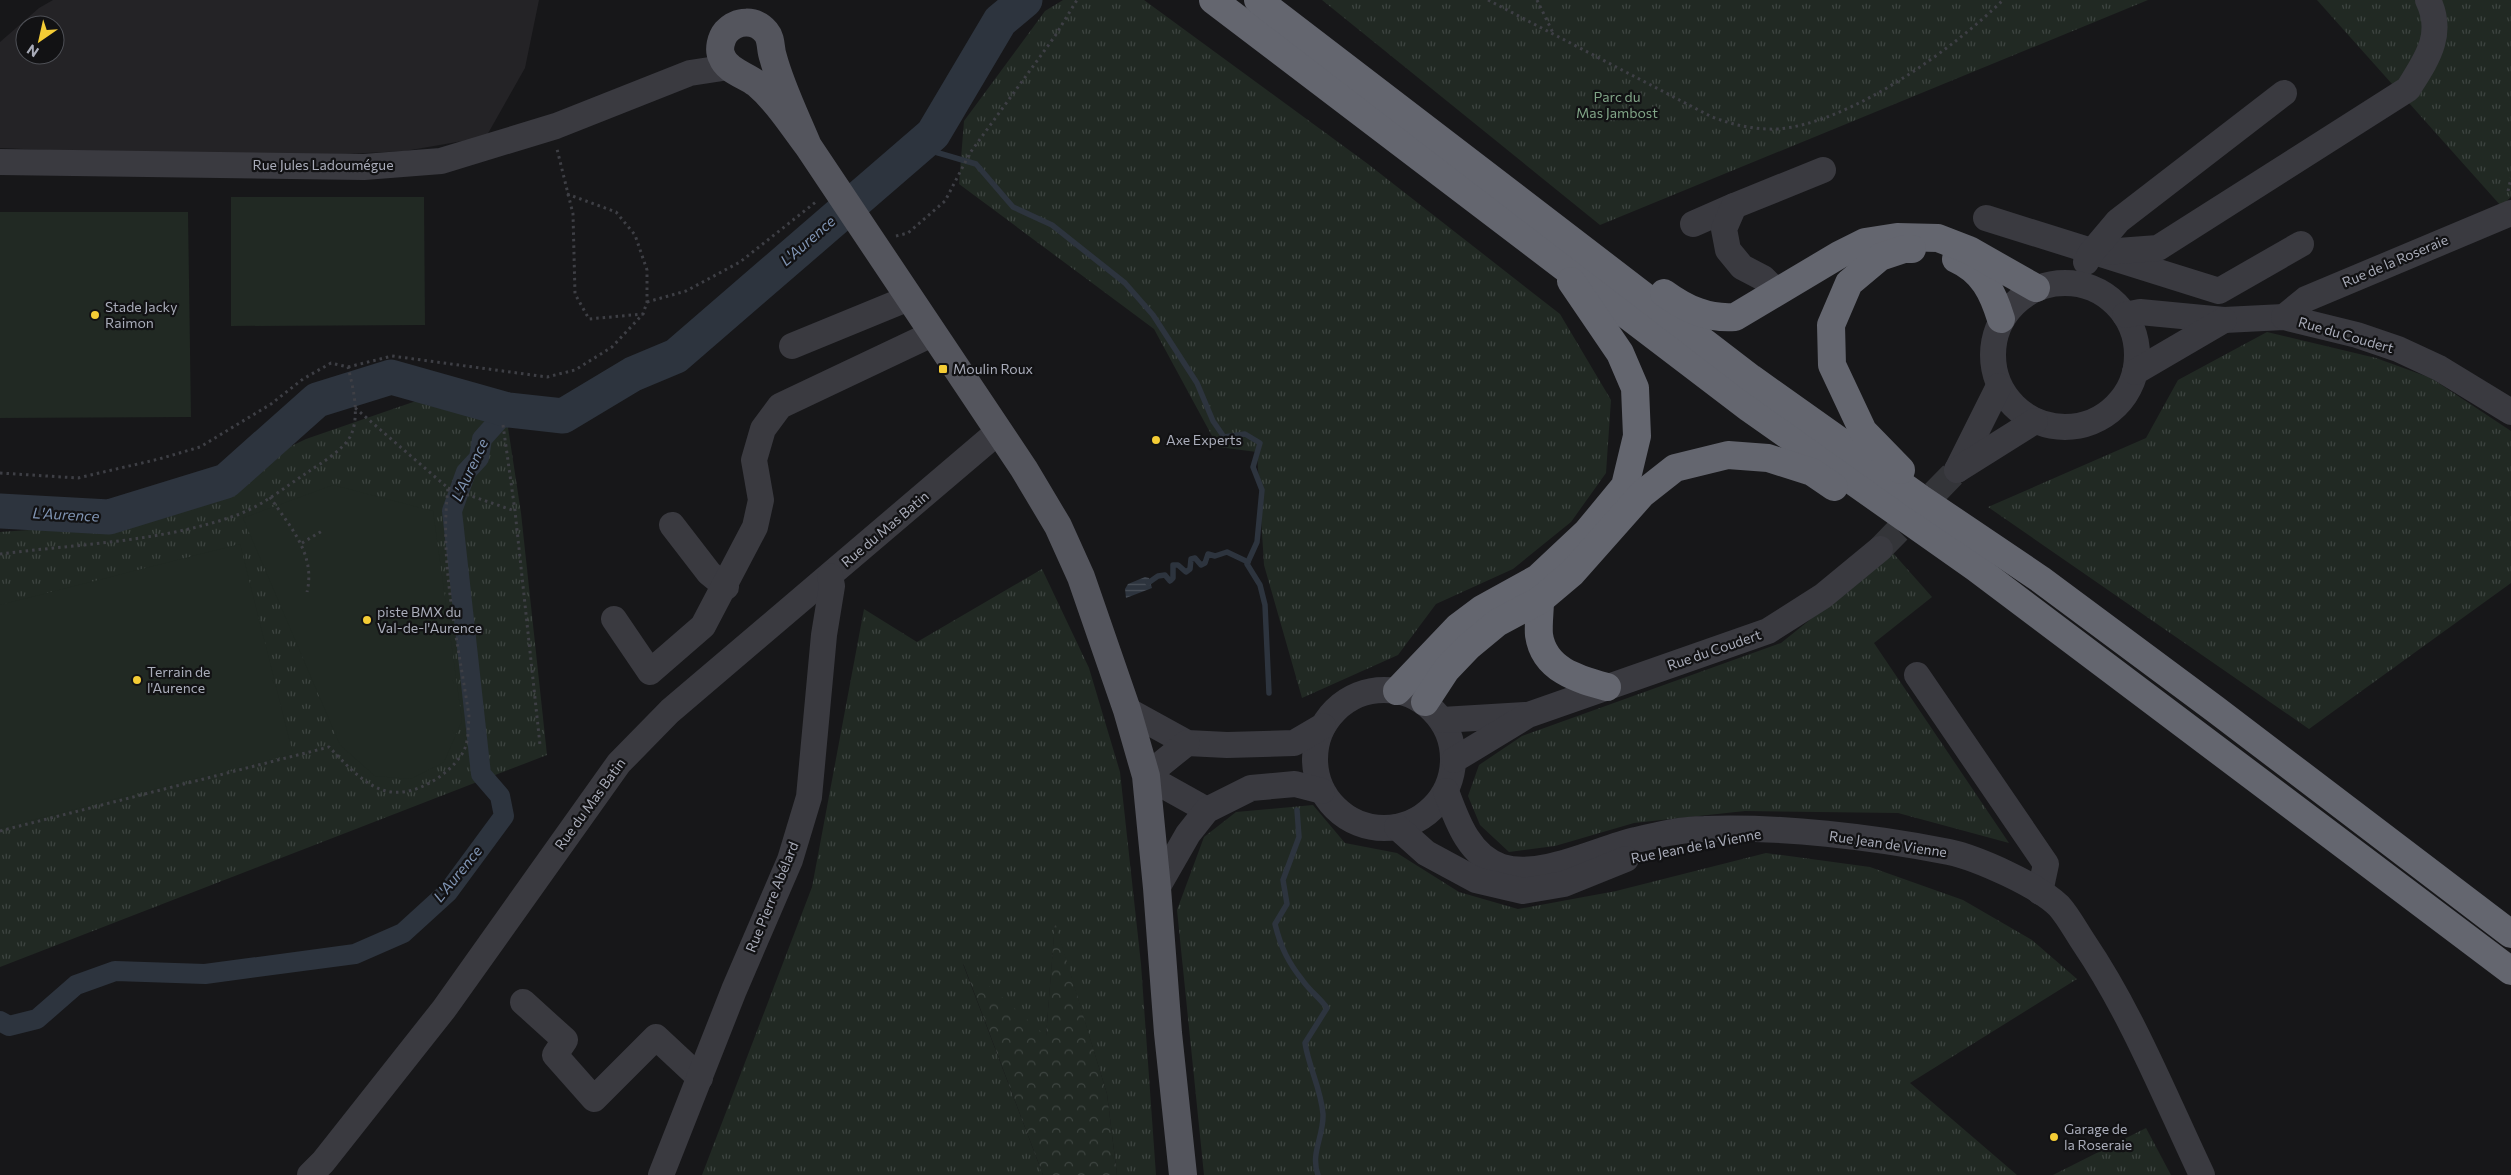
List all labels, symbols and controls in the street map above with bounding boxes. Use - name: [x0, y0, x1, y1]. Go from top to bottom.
- north arrow: [15, 15, 65, 65]
- text: N: [23, 41, 42, 61]
- park label: Parc du Mas Jambost: [1576, 88, 1658, 121]
- street label: Rue Jules Ladoumégue: [252, 156, 394, 173]
- water label: L'Aurence: [776, 211, 839, 269]
- street label: Rue de la Roseraie: [2339, 231, 2450, 291]
- place label: Stade Jacky Raimon: [105, 298, 177, 331]
- marker: Stade Jacky Raimon: [89, 309, 101, 321]
- street label: Rue du Coudert: [2297, 313, 2396, 356]
- place label: Moulin Roux: [953, 360, 1034, 377]
- marker: Moulin Roux: [937, 363, 949, 375]
- place label: Axe Experts: [1166, 431, 1242, 448]
- marker: Axe Experts: [1150, 434, 1162, 446]
- water label: L'Aurence: [447, 435, 491, 504]
- street label: Rue du Mas Batin: [837, 487, 932, 570]
- water label: L'Aurence: [32, 503, 100, 525]
- place label: piste BMX du Val-de-l'Aurence: [377, 603, 482, 636]
- marker: piste BMX du Val-de-l'Aurence: [361, 614, 373, 626]
- street label: Rue du Coudert: [1665, 625, 1763, 674]
- place label: Terrain de l'Aurence: [147, 663, 210, 696]
- marker: Terrain de l'Aurence: [131, 674, 143, 686]
- street label: Rue du Mas Batin: [551, 755, 629, 853]
- street label: Rue Jean de la Vienne: [1629, 825, 1763, 866]
- street label: Rue Jean de Vienne: [1828, 827, 1948, 860]
- street label: Rue Pierre Abélard: [742, 839, 801, 955]
- water label: L'Aurence: [429, 842, 485, 905]
- place label: Garage de la Roseraie: [2064, 1120, 2132, 1153]
- marker: Garage de la Roseraie: [2048, 1131, 2060, 1143]

